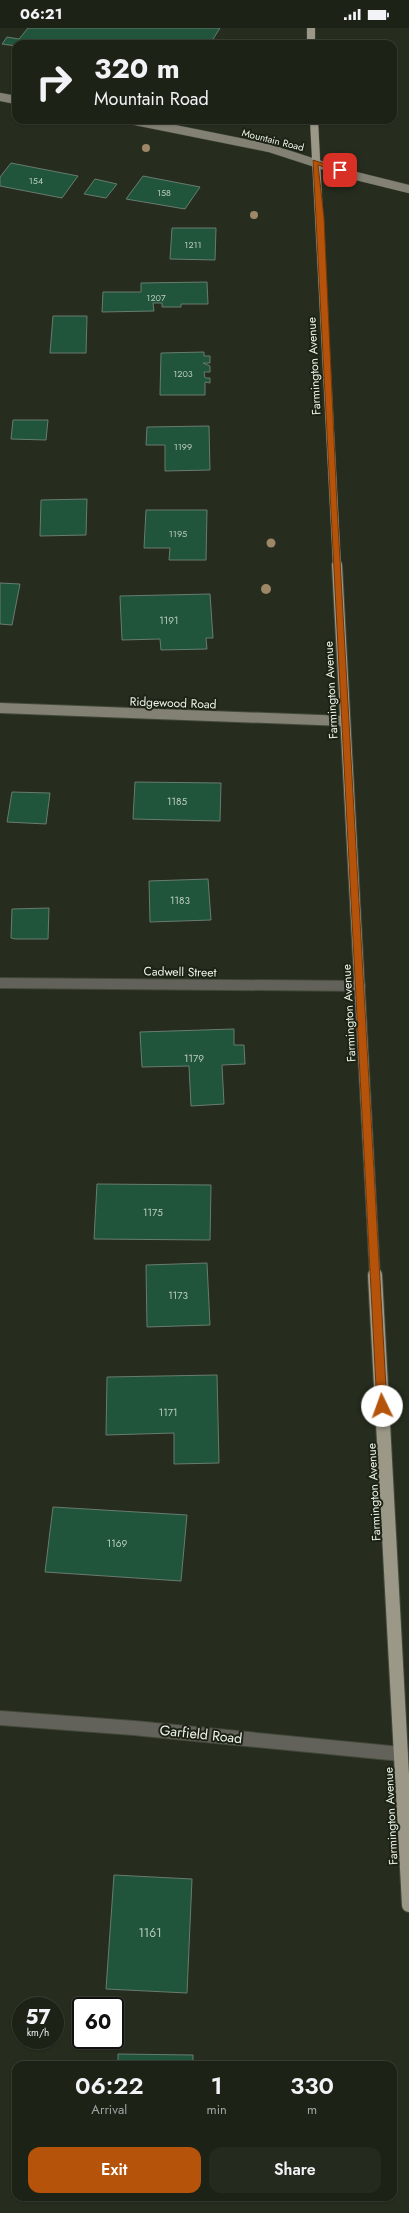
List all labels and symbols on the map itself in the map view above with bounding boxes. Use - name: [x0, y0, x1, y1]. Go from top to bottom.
- street label: Mountain Road: [240, 125, 306, 155]
- pin: [323, 153, 357, 187]
- house number: 154: [29, 174, 43, 187]
- house number: 158: [157, 186, 171, 199]
- house number: 1211: [184, 238, 202, 251]
- house number: 1207: [146, 291, 166, 304]
- street label: Farmington Avenue: [302, 317, 326, 415]
- house number: 1203: [173, 367, 193, 380]
- house number: 1199: [174, 440, 192, 453]
- house number: 1195: [169, 527, 187, 540]
- house number: 1191: [159, 613, 179, 628]
- street label: Farmington Avenue: [319, 641, 343, 739]
- street label: Ridgewood Road: [129, 692, 217, 714]
- house number: 1185: [167, 794, 187, 809]
- house number: 1183: [170, 893, 190, 908]
- street label: Cadwell Street: [143, 962, 217, 982]
- street label: Farmington Avenue: [337, 964, 361, 1062]
- house number: 1179: [184, 1051, 204, 1066]
- house number: 1175: [143, 1205, 163, 1220]
- house number: 1173: [168, 1288, 188, 1303]
- position arrow: [361, 1385, 403, 1427]
- house number: 1171: [159, 1405, 177, 1420]
- street label: Farmington Avenue: [362, 1443, 386, 1541]
- house number: 1169: [107, 1536, 127, 1551]
- street label: Garfield Road: [159, 1720, 243, 1748]
- street label: Farmington Avenue: [379, 1767, 403, 1865]
- house number: 1161: [138, 1924, 162, 1942]
- speed limit sign: 60: [72, 1997, 124, 2049]

